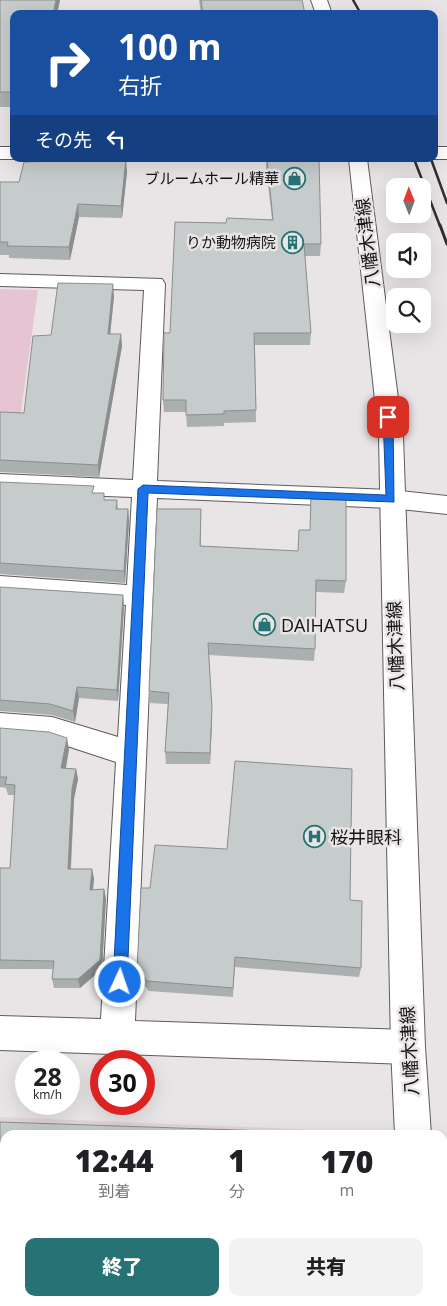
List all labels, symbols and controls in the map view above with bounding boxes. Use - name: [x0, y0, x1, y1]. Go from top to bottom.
- text: 100 m: [118, 23, 222, 70]
- icon: right: [35, 30, 100, 95]
- text: 右折: [118, 70, 162, 100]
- icon: left: [102, 125, 130, 153]
- text: その先: [35, 127, 92, 153]
- shop icon: ブルームホール精華: [283, 166, 307, 190]
- place label: ブルームホール精華: [144, 168, 279, 188]
- north arrow: [386, 178, 431, 222]
- map controls: [386, 178, 431, 333]
- street label: 八幡木津線: [350, 197, 384, 289]
- building icon: りか動物病院: [280, 230, 304, 254]
- place label: りか動物病院: [186, 232, 276, 252]
- button: sound: [386, 233, 431, 278]
- button: search: [386, 288, 431, 333]
- pin: [367, 396, 409, 438]
- icon: arrive: [374, 403, 402, 431]
- street label: 八幡木津線: [381, 601, 409, 691]
- shop icon: DAIHATSU: [253, 613, 277, 637]
- place label: DAIHATSU: [281, 613, 368, 637]
- hospital icon: 桜井眼科: [302, 825, 326, 849]
- place label: 桜井眼科: [330, 825, 402, 849]
- position arrow: [93, 955, 145, 1007]
- street label: 八幡木津線: [395, 1005, 423, 1097]
- speed limit sign: 30: [90, 1050, 155, 1115]
- text: 28: [33, 1059, 62, 1093]
- text: km/h: [33, 1086, 62, 1103]
- text: 12:44: [75, 1140, 154, 1181]
- text: 1: [228, 1140, 246, 1181]
- text: 170: [321, 1141, 373, 1182]
- text: m: [340, 1179, 354, 1201]
- text: 到着: [98, 1180, 130, 1202]
- text: 分: [229, 1180, 245, 1202]
- button: 終了: [25, 1238, 219, 1296]
- button: 共有: [229, 1238, 423, 1296]

